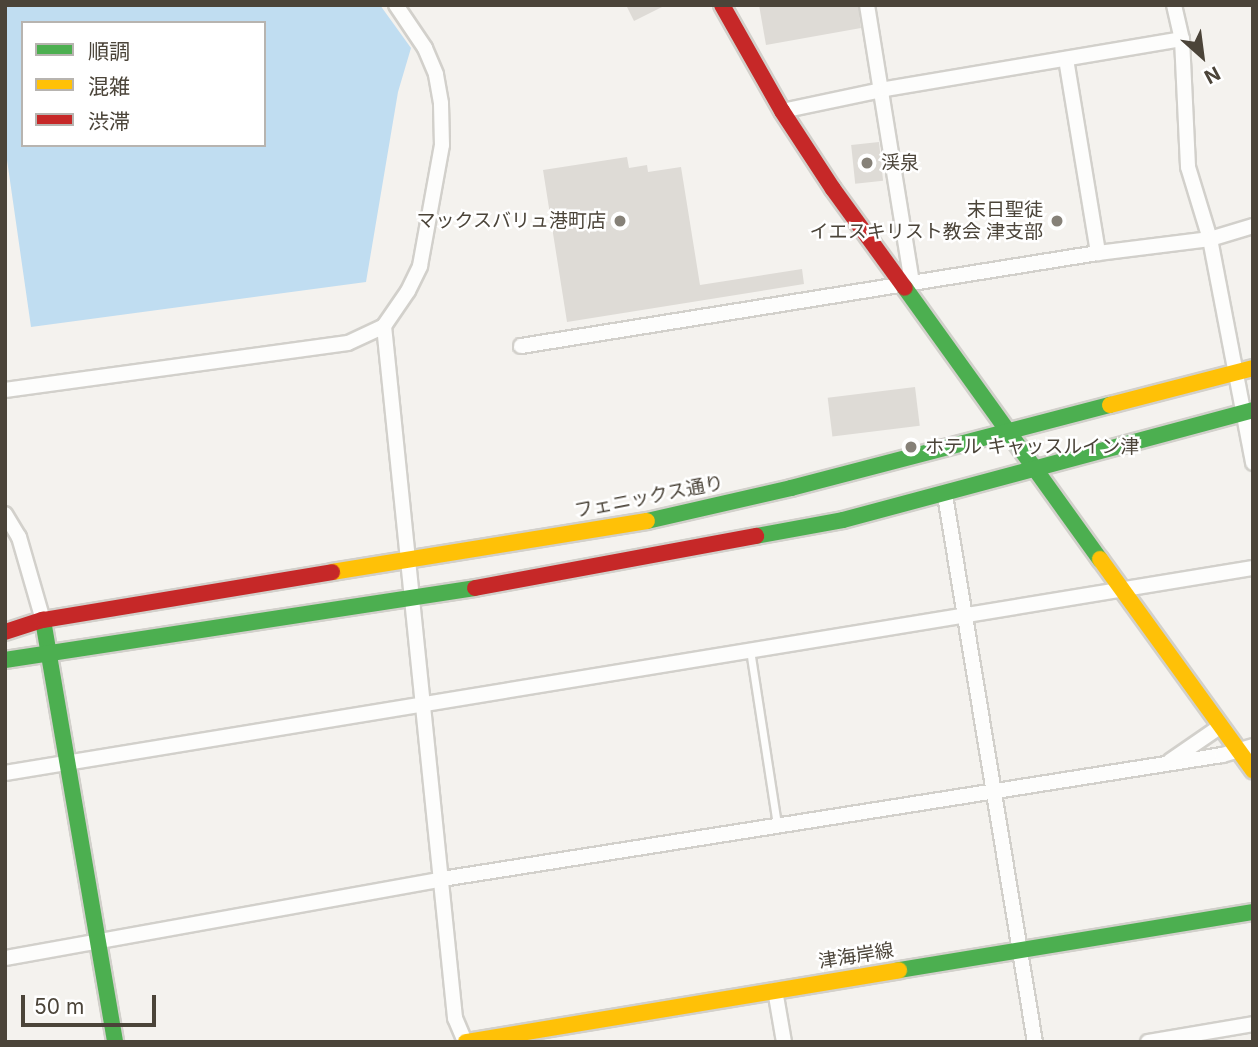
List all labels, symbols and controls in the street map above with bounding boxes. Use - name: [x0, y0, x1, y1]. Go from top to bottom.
- legend: [21, 21, 266, 147]
- north arrow: [1167, 21, 1237, 91]
- text: 順調: [88, 39, 130, 64]
- text: N: [1200, 61, 1224, 89]
- text: 混雑: [88, 74, 130, 99]
- text: 渋滞: [88, 109, 130, 134]
- place label: 渓泉: [881, 152, 919, 174]
- marker: 渓泉: [859, 155, 875, 171]
- place label: 末日聖徒 イエスキリスト教会 津支部: [810, 199, 1043, 243]
- place label: マックスバリュ港町店: [416, 210, 606, 232]
- marker: マックスバリュ港町店: [612, 213, 628, 229]
- marker: 末日聖徒 イエスキリスト教会 津支部: [1049, 213, 1065, 229]
- place label: ホテル キャッスルイン津: [925, 436, 1139, 458]
- marker: ホテル キャッスルイン津: [903, 439, 919, 455]
- street label: フェニックス通り: [572, 471, 726, 523]
- street label: 津海岸線: [817, 939, 895, 973]
- scale bar: [24, 981, 159, 1025]
- text: 50 m: [34, 994, 84, 1019]

